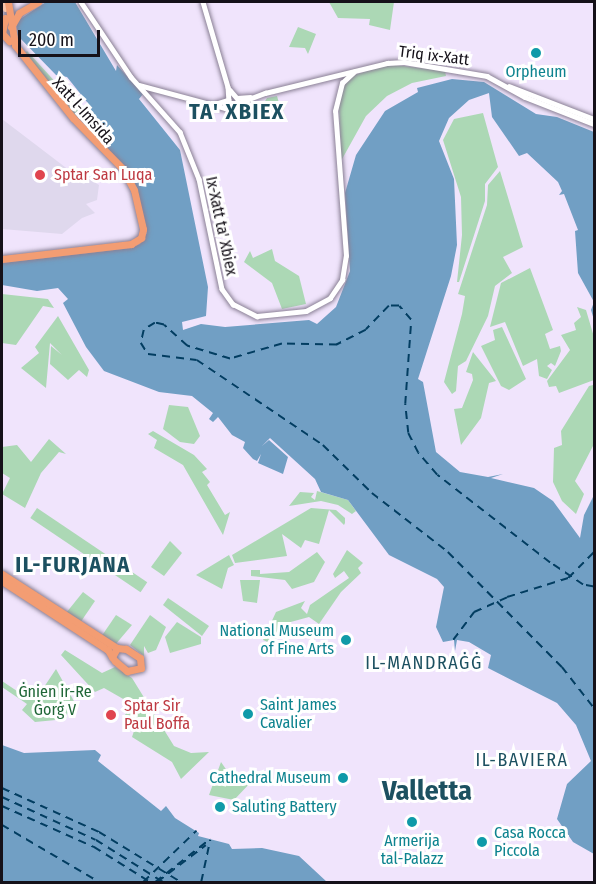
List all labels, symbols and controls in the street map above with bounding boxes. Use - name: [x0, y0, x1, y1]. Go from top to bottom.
- scale bar: [21, 18, 104, 56]
- text: 200 m: [29, 29, 74, 51]
- street label: Triq ix-Xatt: [398, 42, 470, 70]
- marker: Orpheum: [529, 46, 543, 60]
- place label: Orpheum: [505, 62, 567, 82]
- street label: Xatt l-Imsida: [48, 74, 118, 148]
- district label: TA' XBIEX: [189, 99, 285, 125]
- place label: Sptar San Luqa: [54, 165, 152, 185]
- marker: Sptar San Luqa: [31, 166, 49, 184]
- street label: Ix-Xatt ta' Xbiex: [201, 175, 241, 277]
- district label: IL-FURJANA: [15, 552, 131, 578]
- place label: National Museum of Fine Arts: [220, 621, 334, 659]
- marker: National Museum of Fine Arts: [339, 633, 353, 647]
- district label: IL-MANDRAĠĠ: [365, 652, 483, 674]
- park label: Ġnien ir-Re Ġorġ V: [18, 682, 92, 720]
- place label: Saint James Cavalier: [260, 695, 336, 733]
- place label: Sptar Sir Paul Boffa: [124, 696, 190, 734]
- marker: Sptar Sir Paul Boffa: [102, 706, 120, 724]
- marker: Saint James Cavalier: [241, 707, 255, 721]
- district label: IL-BAVIERA: [475, 749, 569, 771]
- place label: Cathedral Museum: [209, 768, 331, 788]
- marker: Cathedral Museum: [336, 771, 350, 785]
- district label: Valletta: [382, 774, 472, 808]
- place label: Saluting Battery: [232, 797, 337, 817]
- marker: Saluting Battery: [213, 800, 227, 814]
- marker: Armerija tal-Palazz: [405, 815, 419, 829]
- place label: Casa Rocca Piccola: [494, 823, 566, 861]
- place label: Armerija tal-Palazz: [381, 831, 443, 869]
- marker: Casa Rocca Piccola: [475, 835, 489, 849]

